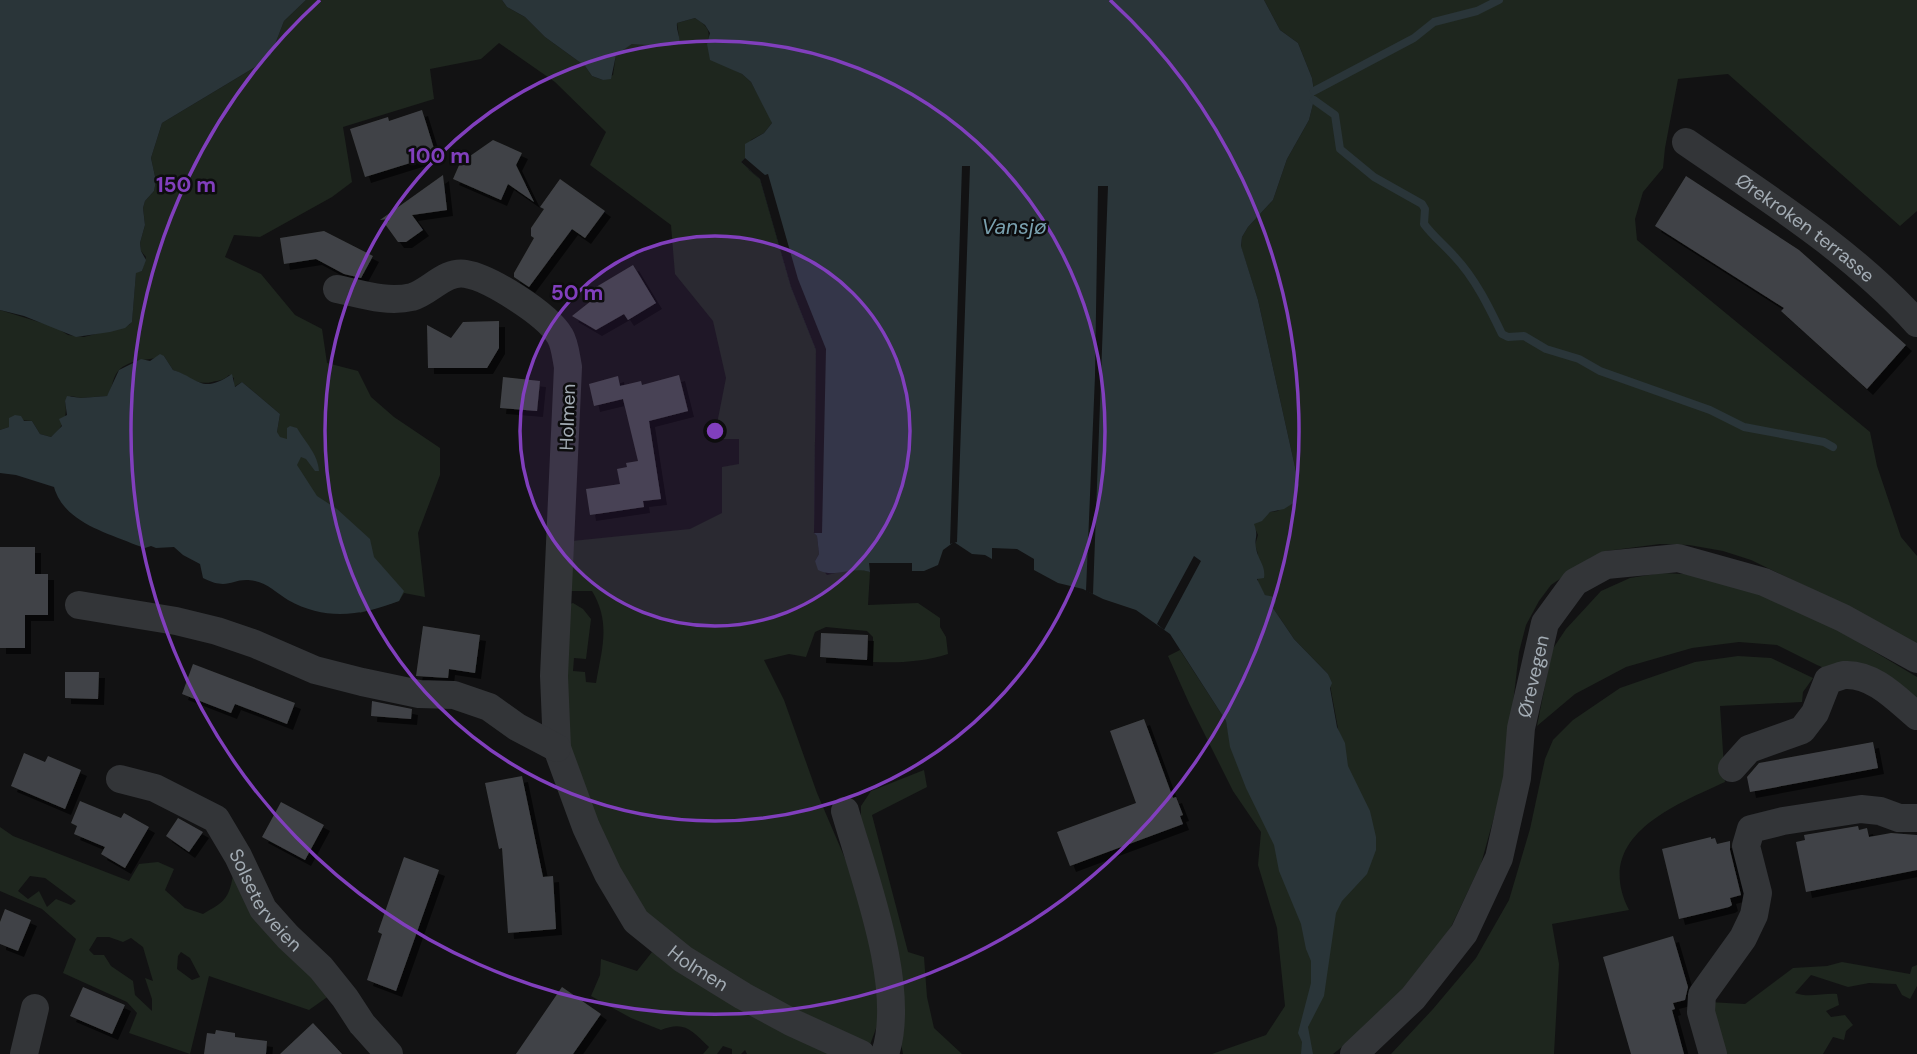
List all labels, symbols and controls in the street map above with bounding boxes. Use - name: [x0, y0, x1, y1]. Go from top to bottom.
- text: 100 m: [408, 142, 470, 170]
- street label: Ørekroken terrasse: [1731, 168, 1880, 288]
- text: 150 m: [156, 171, 216, 199]
- water label: Vansjø: [981, 213, 1047, 241]
- text: 50 m: [551, 279, 603, 307]
- street label: Holmen: [554, 383, 581, 451]
- centre of rings: [703, 419, 727, 443]
- street label: Ørevegen: [1512, 633, 1555, 720]
- street label: Solseterveien: [223, 844, 307, 957]
- street label: Holmen: [663, 940, 733, 997]

